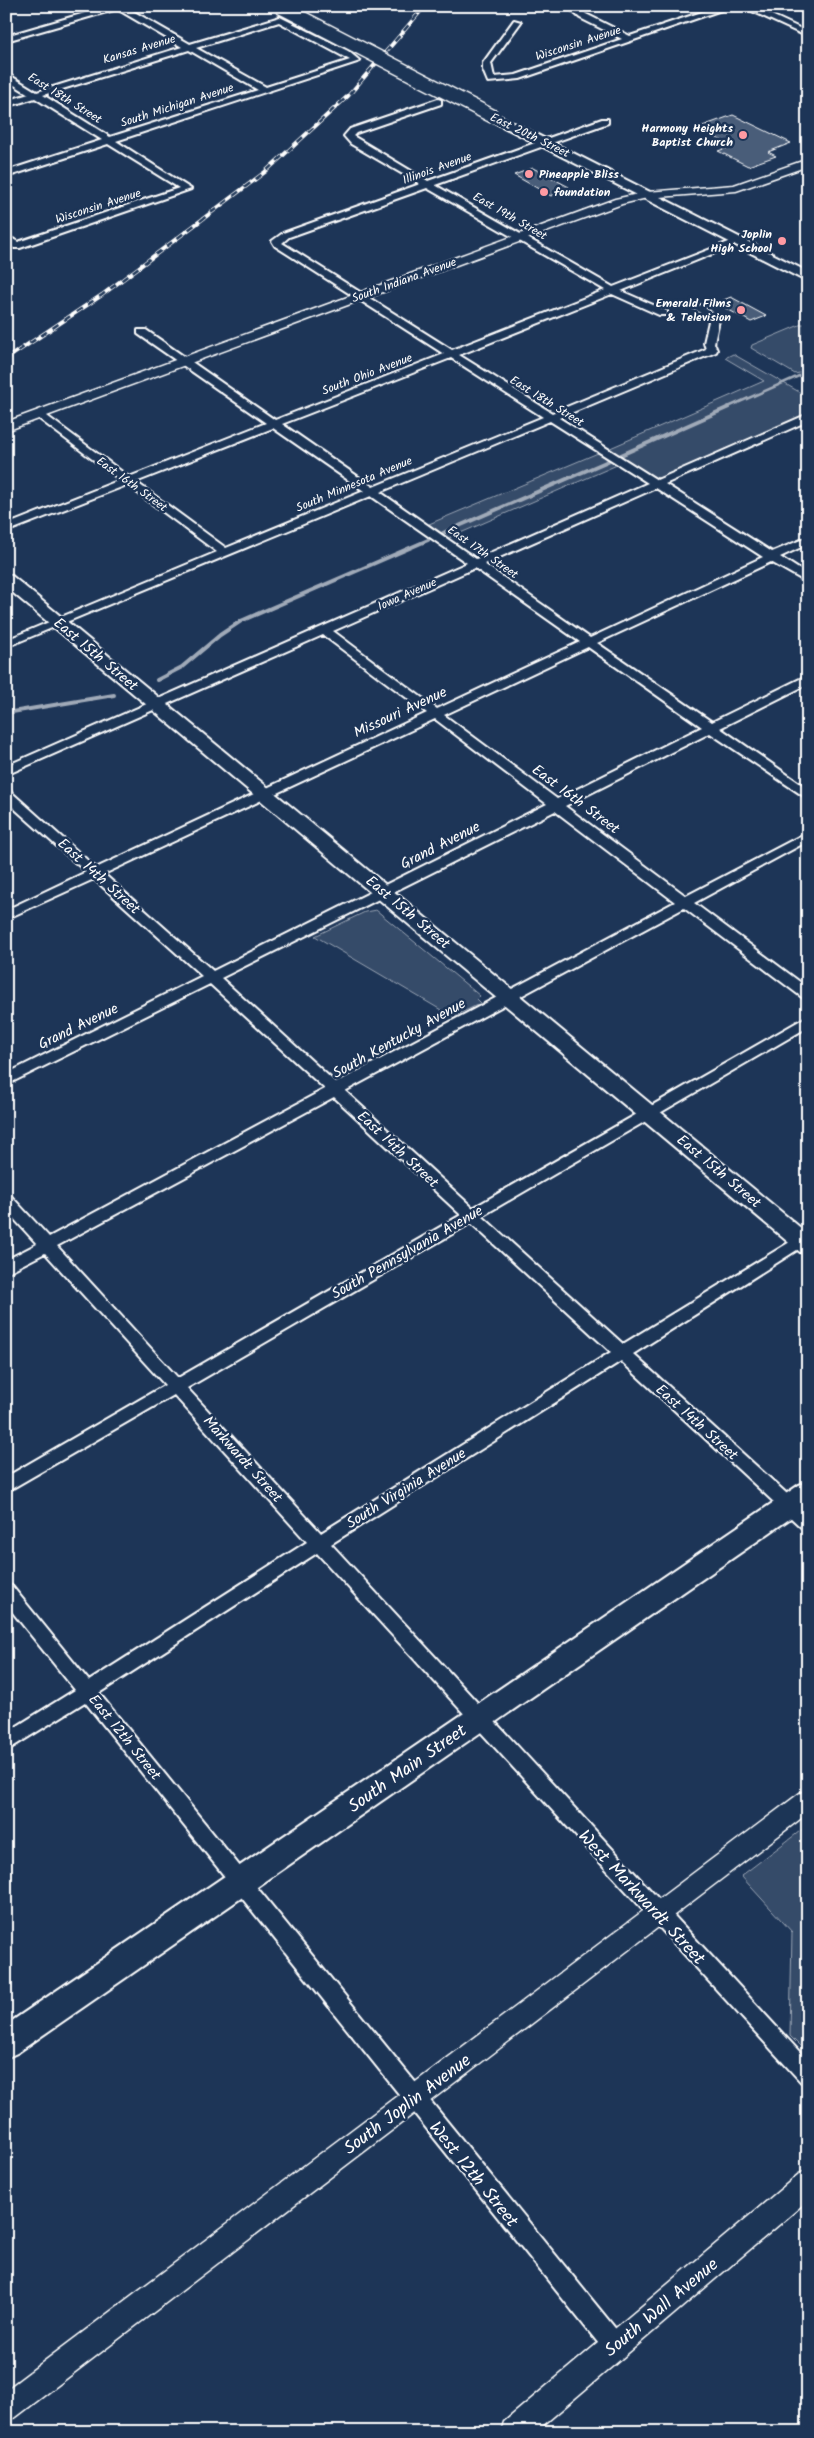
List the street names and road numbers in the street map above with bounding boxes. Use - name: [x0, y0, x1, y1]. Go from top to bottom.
- street label: Wisconsin Avenue: [533, 20, 624, 66]
- street label: Kansas Avenue: [100, 29, 178, 70]
- street label: East 18th Street: [24, 68, 106, 129]
- street label: South Michigan Avenue: [118, 78, 237, 133]
- street label: East 20th Street: [487, 108, 573, 163]
- street label: Illinois Avenue: [400, 147, 475, 190]
- street label: Wisconsin Avenue: [53, 183, 144, 229]
- street label: East 19th Street: [469, 187, 551, 246]
- street label: South Indiana Avenue: [349, 252, 460, 308]
- street label: South Ohio Avenue: [319, 348, 416, 400]
- street label: East 18th Street: [506, 371, 588, 432]
- street label: South Minnesota Avenue: [293, 451, 416, 518]
- street label: East 16th Street: [92, 452, 172, 517]
- street label: East 17th Street: [443, 521, 522, 584]
- street label: Iowa Avenue: [375, 573, 440, 616]
- street label: East 15th Street: [48, 612, 143, 698]
- street label: Missouri Avenue: [350, 681, 451, 745]
- street label: East 16th Street: [526, 759, 625, 841]
- street label: Grand Avenue: [396, 815, 485, 876]
- street label: East 14th Street: [51, 833, 145, 921]
- street label: East 15th Street: [360, 870, 455, 956]
- street label: South Kentucky Avenue: [328, 992, 471, 1086]
- street label: Grand Avenue: [34, 997, 123, 1057]
- street label: East 14th Street: [351, 1105, 444, 1194]
- street label: East 15th Street: [671, 1129, 766, 1215]
- street label: South Pennsylvania Avenue: [327, 1199, 488, 1306]
- street label: East 14th Street: [649, 1379, 743, 1467]
- street label: Markwardt Street: [196, 1411, 288, 1509]
- street label: South Virginia Avenue: [342, 1442, 472, 1536]
- street label: East 12th Street: [82, 1689, 167, 1786]
- street label: South Main Street: [342, 1717, 474, 1821]
- street label: West Markwardt Street: [570, 1824, 712, 1973]
- street label: South Joplin Avenue: [338, 2047, 478, 2163]
- street label: West 12th Street: [421, 2115, 526, 2235]
- street label: South Wall Avenue: [598, 2251, 726, 2365]

